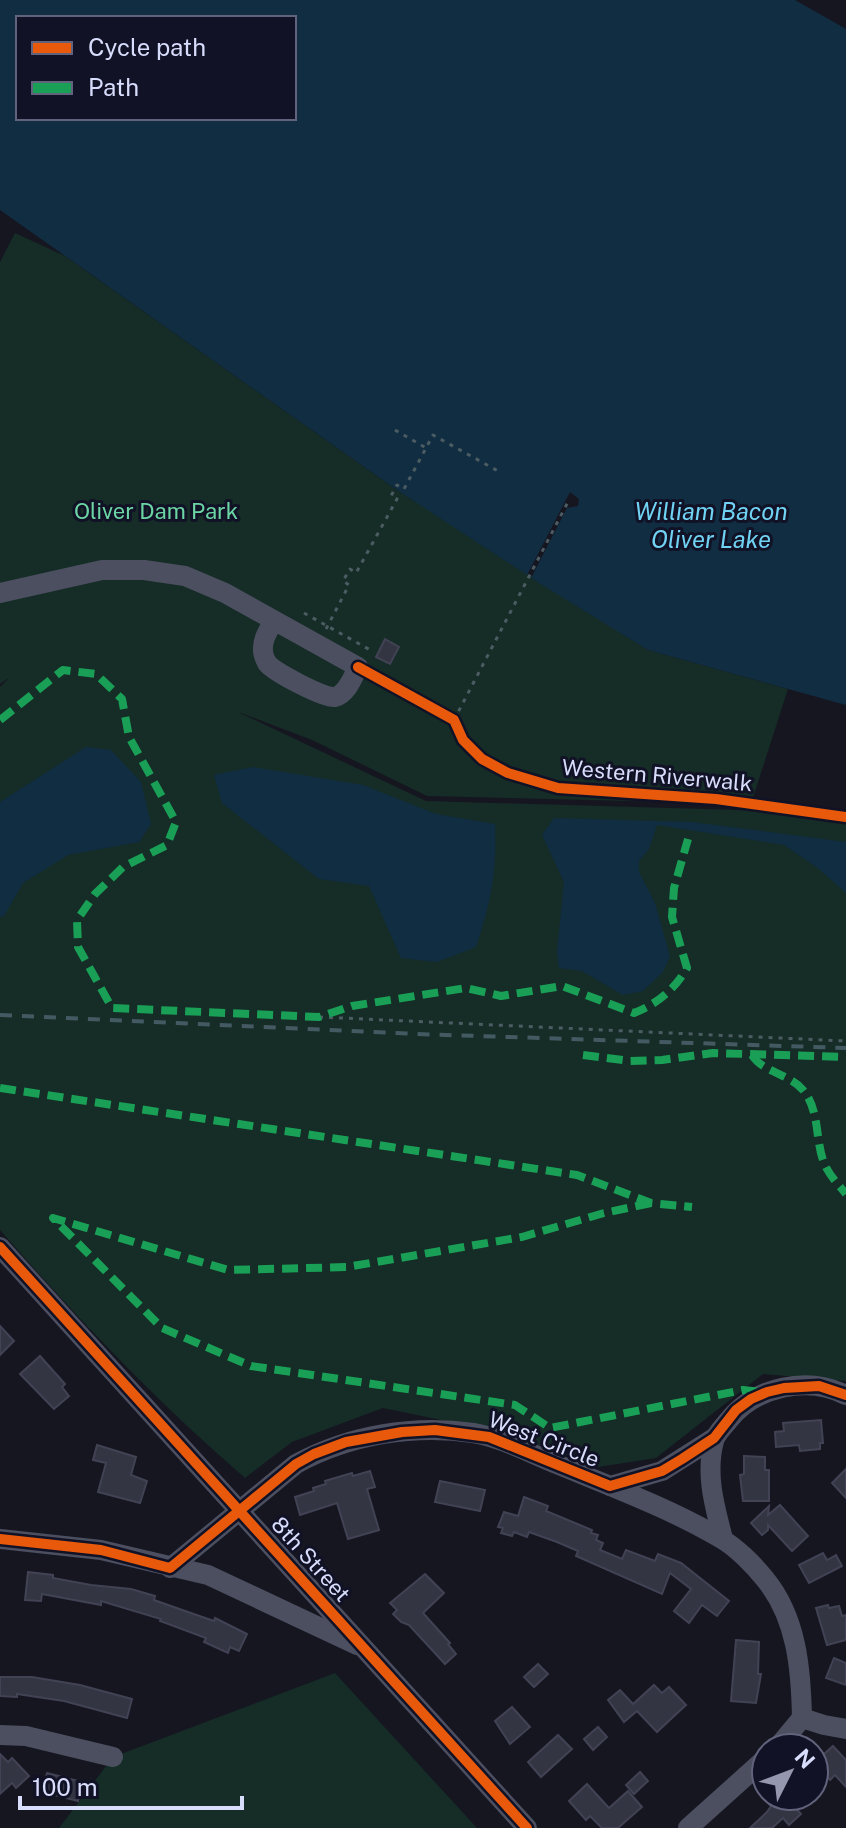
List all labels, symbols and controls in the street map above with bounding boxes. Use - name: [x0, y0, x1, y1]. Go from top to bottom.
- legend: [16, 16, 296, 120]
- text: Cycle path: [88, 33, 206, 61]
- text: Path: [88, 73, 139, 101]
- water label: William Bacon Oliver Lake: [634, 497, 788, 553]
- park label: Oliver Dam Park: [74, 498, 238, 524]
- street label: Western Riverwalk: [561, 754, 753, 796]
- street label: West Circle: [485, 1406, 603, 1472]
- street label: 8th Street: [266, 1511, 356, 1607]
- north arrow: [750, 1732, 830, 1812]
- text: N: [789, 1744, 820, 1774]
- scale bar: [20, 1760, 242, 1810]
- text: 100 m: [32, 1773, 98, 1801]

